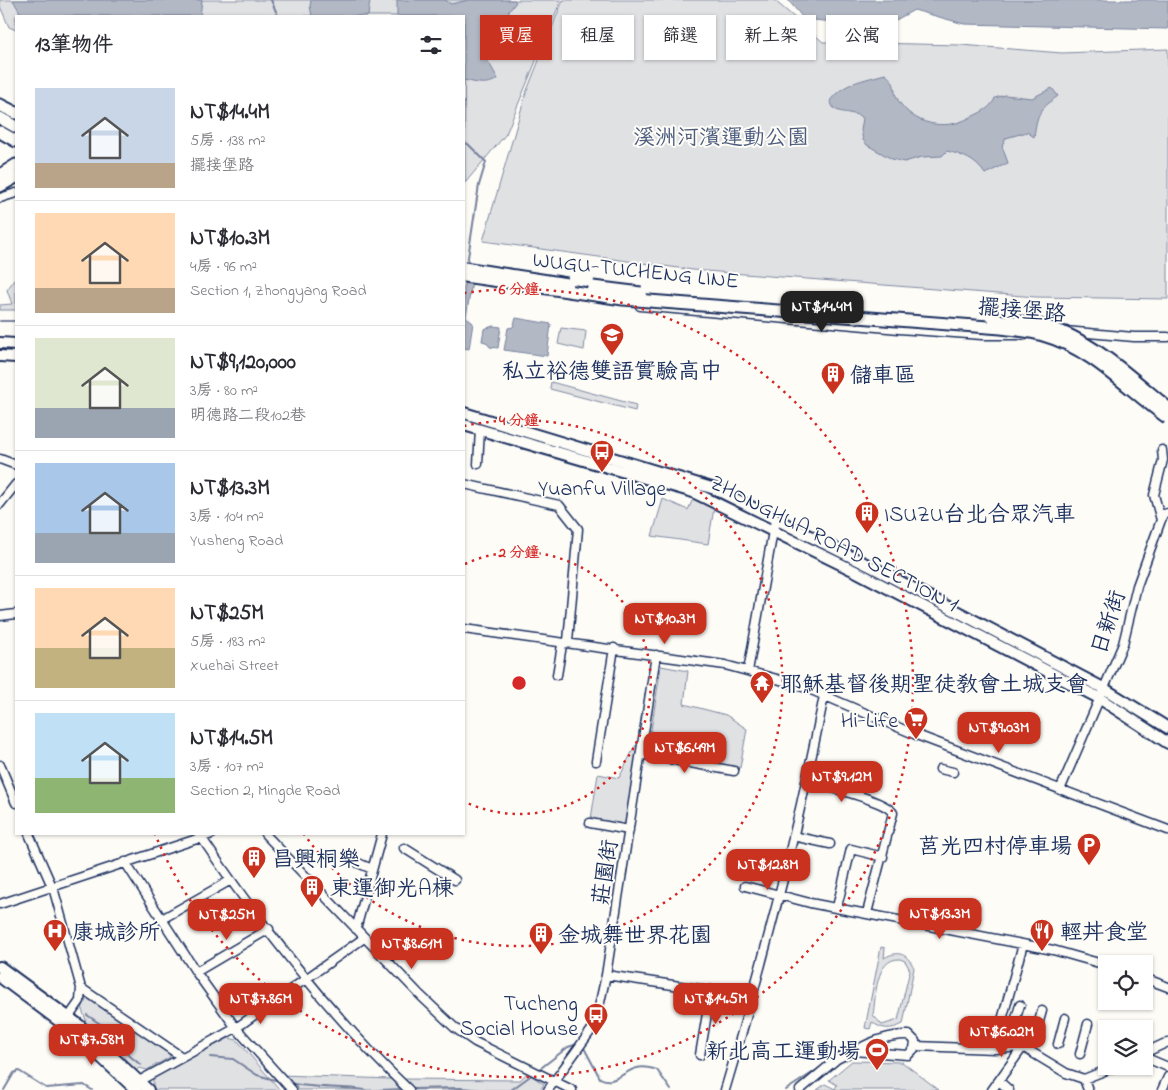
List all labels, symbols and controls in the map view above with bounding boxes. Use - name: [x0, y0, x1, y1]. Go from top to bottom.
- chip: 買屋: [480, 15, 552, 60]
- chip: 租屋: [562, 15, 634, 60]
- chip: 篩選: [644, 15, 716, 60]
- chip: 新上架: [726, 15, 816, 60]
- chip: 公寓: [826, 15, 898, 60]
- text: 13筆物件: [35, 31, 113, 61]
- icon: filters: [417, 31, 445, 59]
- text: NT$14.4M: [190, 98, 270, 128]
- icon: home: [75, 108, 135, 168]
- park label: 溪洲河濱運動公園: [633, 123, 809, 155]
- text: 5房 · 138 m²: [190, 129, 265, 153]
- text: 擺接堡路: [190, 154, 254, 178]
- text: NT$10.3M: [190, 224, 270, 254]
- icon: home: [75, 233, 135, 293]
- street label: WUGU-TUCHENG LINE: [531, 245, 740, 299]
- text: 4房 · 96 m²: [190, 255, 257, 279]
- text: Section 1, Zhongyang Road: [190, 279, 366, 303]
- text: 6 分鐘: [498, 279, 539, 301]
- pin: NT$14.4M: [770, 290, 874, 333]
- street label: 擺接堡路: [977, 292, 1067, 332]
- text: NT$14.4M: [792, 295, 852, 319]
- school or university icon: 私立裕德雙語實驗高中: [599, 322, 625, 356]
- text: NT$9,120,000: [190, 348, 296, 378]
- place label: 私立裕德雙語實驗高中: [502, 357, 722, 389]
- icon: home: [75, 358, 135, 418]
- building icon: 儲車區: [820, 361, 846, 395]
- place label: 儲車區: [850, 361, 916, 393]
- text: 3房 · 80 m²: [190, 379, 258, 403]
- text: 明德路二段102巷: [190, 404, 306, 428]
- text: 4 分鐘: [498, 410, 539, 432]
- bus stop icon: Yuanfu Village: [589, 439, 615, 473]
- street label: ZHONGHUA ROAD SECTION 1: [704, 468, 964, 621]
- text: NT$13.3M: [190, 474, 270, 504]
- place label: Yuanfu Village: [538, 474, 666, 507]
- icon: home: [75, 483, 135, 543]
- building icon: ISUZU台北合眾汽車: [854, 500, 880, 534]
- place label: ISUZU台北合眾汽車: [884, 500, 1076, 532]
- text: 3房 · 104 m²: [190, 505, 264, 529]
- text: Yusheng Road: [190, 529, 283, 553]
- text: 2 分鐘: [497, 542, 540, 564]
- street label: 日新街: [1084, 587, 1135, 659]
- text: NT$25M: [190, 599, 264, 629]
- pin: NT$10.3M: [613, 602, 717, 645]
- text: NT$10.3M: [634, 607, 696, 631]
- icon: home: [75, 608, 135, 668]
- text: 5房 · 183 m²: [190, 630, 265, 654]
- text: Xuehai Street: [190, 654, 279, 678]
- temple icon: 耶穌基督後期聖徒教會土城支會: [749, 670, 775, 704]
- place label: 耶穌基督後期聖徒教會土城支會: [780, 670, 1088, 702]
- centre of rings: [510, 674, 528, 692]
- place label: Hi-Life: [841, 706, 898, 738]
- supermarket icon: Hi-Life: [903, 706, 929, 740]
- pin: NT$9.03M: [947, 712, 1051, 754]
- text: NT$9.03M: [969, 716, 1029, 740]
- text: NT$14.5M: [190, 724, 273, 754]
- pin: NT$6.49M: [633, 732, 737, 774]
- icon: home: [75, 733, 135, 793]
- text: NT$6.49M: [654, 736, 716, 760]
- text: 3房 · 107 m²: [190, 755, 264, 779]
- pin: NT$9.12M: [790, 760, 894, 803]
- text: NT$9.12M: [812, 765, 872, 789]
- text: Section 2, Mingde Road: [190, 779, 340, 803]
- place label: 莒光四村停車場: [918, 832, 1072, 864]
- parking icon: 莒光四村停車場: [1076, 832, 1102, 866]
- street label: 莊園街: [586, 837, 628, 908]
- building icon: 昌興桐樂: [241, 845, 267, 879]
- place label: 昌興桐樂: [272, 845, 360, 877]
- pin: NT$12.8M: [716, 848, 820, 891]
- text: NT$12.8M: [737, 853, 799, 877]
- building icon: 東運御光A棟: [299, 874, 325, 908]
- place label: 東運御光A棟: [330, 874, 454, 906]
- pin: NT$25M: [186, 898, 268, 941]
- pin: NT$13.3M: [888, 898, 992, 940]
- text: NT$13.3M: [910, 902, 970, 926]
- text: NT$25M: [199, 903, 255, 927]
- hospital icon: 康城診所: [42, 918, 68, 952]
- place label: 康城診所: [72, 918, 160, 950]
- restaurant icon: 輕丼食堂: [1029, 918, 1055, 952]
- place label: 輕丼食堂: [1060, 918, 1148, 950]
- building icon: 金城舞世界花園: [528, 921, 554, 955]
- place label: 金城舞世界花園: [558, 921, 712, 953]
- pin: NT$8.61M: [360, 928, 464, 970]
- text: NT$8.61M: [382, 932, 442, 956]
- map controls: [1098, 955, 1153, 1075]
- button: locate: [1098, 955, 1153, 1010]
- pin: NT$7.86M: [209, 982, 313, 1025]
- pin: NT$14.5M: [664, 982, 768, 1025]
- text: NT$7.86M: [230, 987, 292, 1011]
- text: NT$14.5M: [684, 987, 748, 1011]
- place label: Tucheng Social House: [460, 989, 578, 1046]
- bus stop icon: Tucheng Social House: [583, 1002, 609, 1036]
- pin: NT$6.02M: [950, 1016, 1054, 1058]
- text: NT$6.02M: [970, 1020, 1034, 1044]
- button: layers: [1098, 1020, 1153, 1075]
- pin: NT$7.58M: [40, 1024, 144, 1066]
- text: NT$7.58M: [60, 1028, 124, 1052]
- place label: 新北高工運動場: [706, 1037, 860, 1069]
- sports icon: 新北高工運動場: [864, 1037, 890, 1071]

